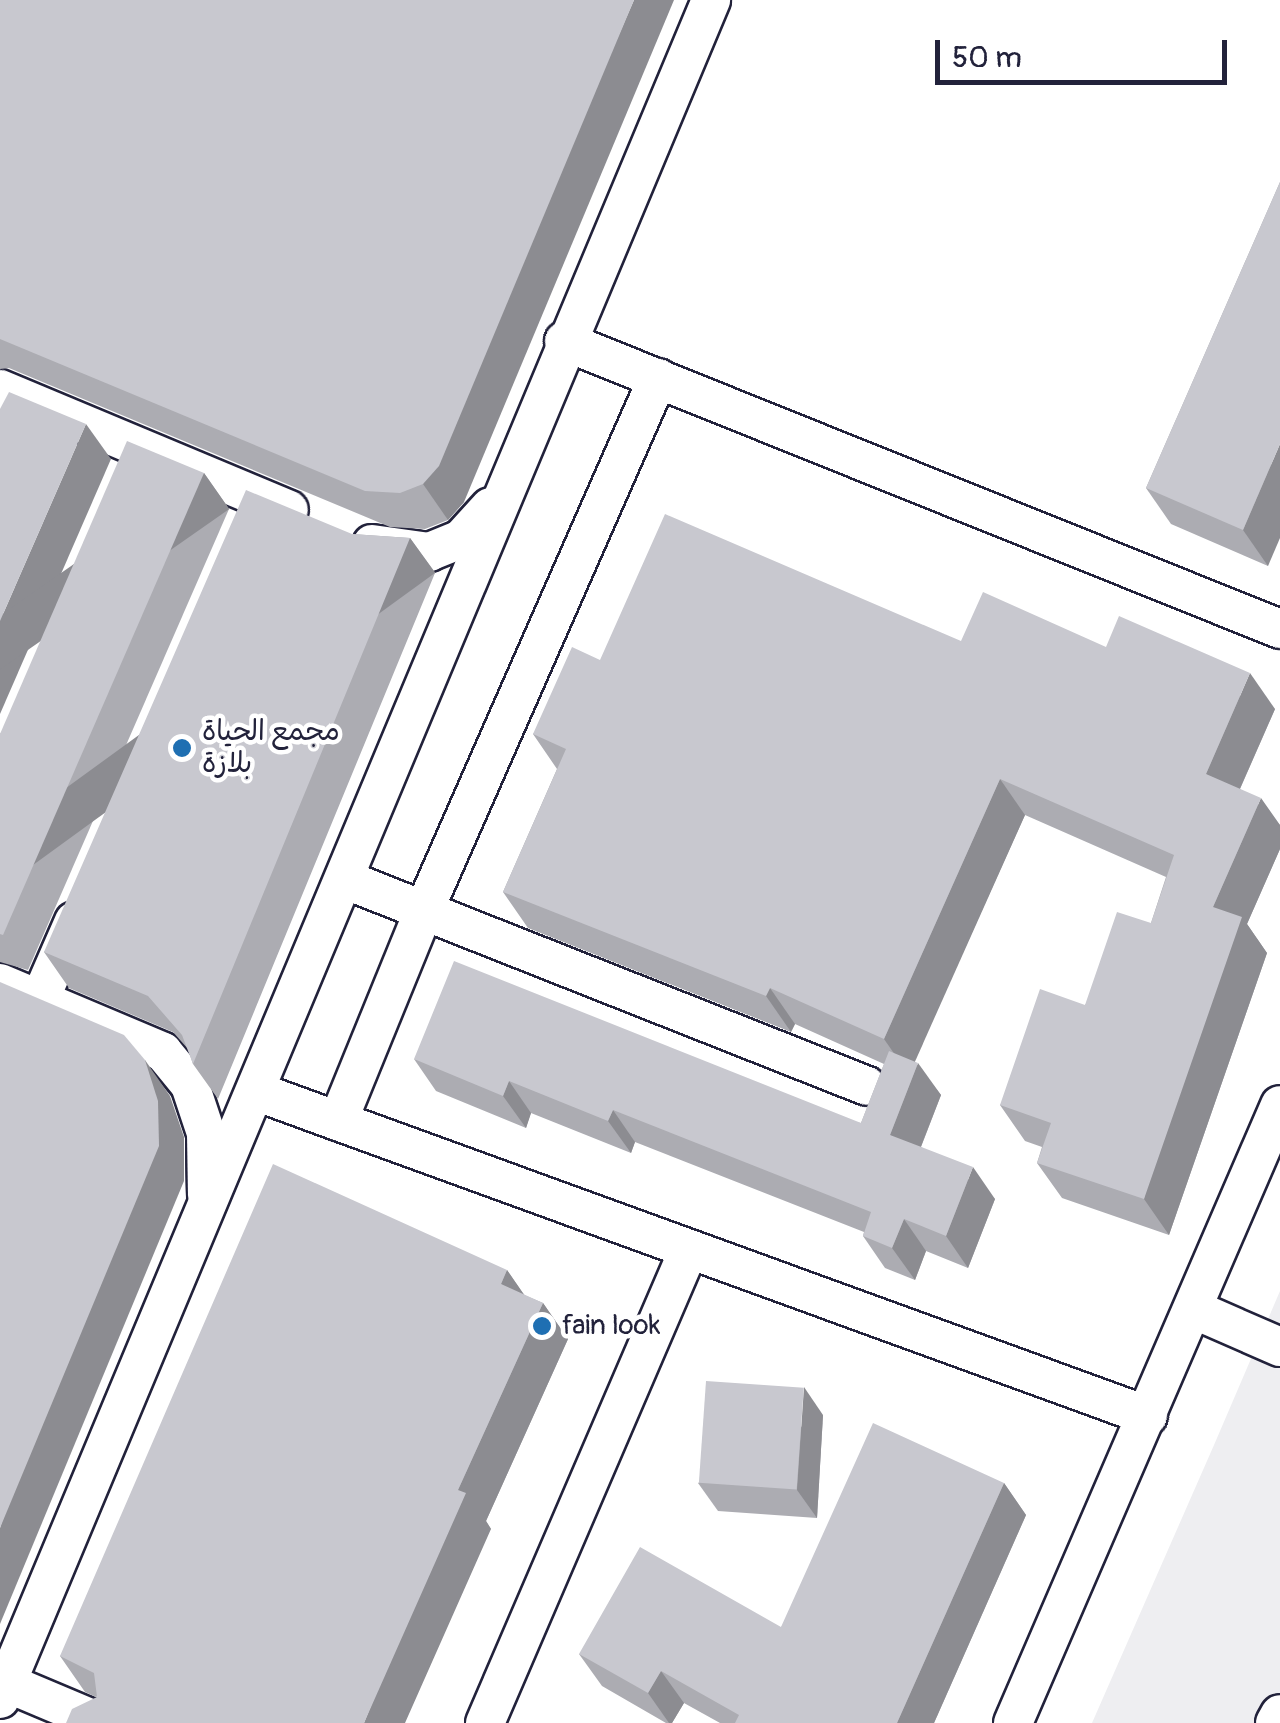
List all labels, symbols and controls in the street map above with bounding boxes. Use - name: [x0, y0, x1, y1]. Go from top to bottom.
- scale bar: [940, 20, 1232, 82]
- text: 50 m: [952, 39, 1022, 76]
- place label: مجمع الحياة بلازة: [202, 715, 340, 781]
- marker: مجمع الحياة بلازة: [171, 737, 193, 759]
- place label: fain look: [562, 1309, 660, 1343]
- marker: fain look: [531, 1315, 553, 1337]

